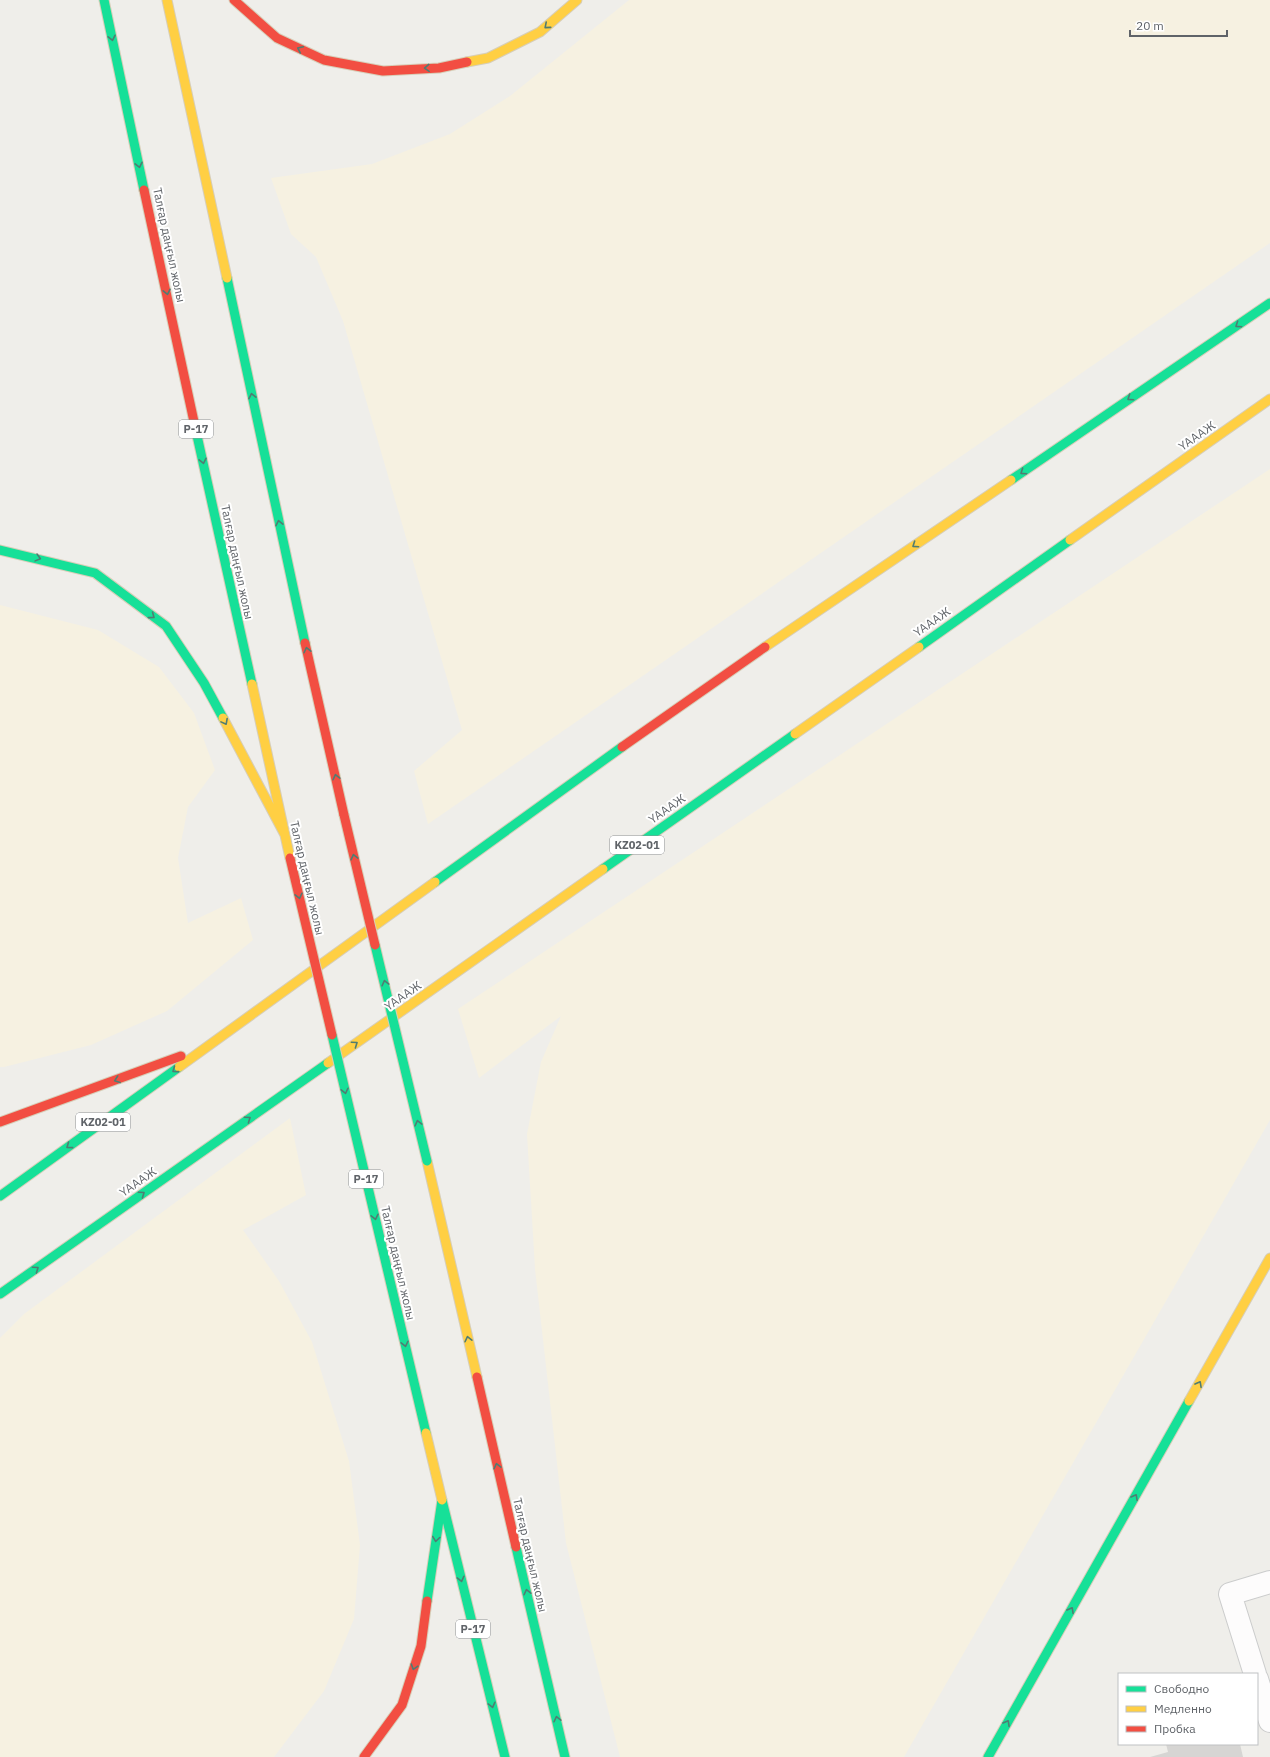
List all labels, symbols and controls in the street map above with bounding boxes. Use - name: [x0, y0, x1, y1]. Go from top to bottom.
- scale bar: [1130, 12, 1227, 38]
- text: 20 m: [1136, 18, 1164, 33]
- one-way arrow: [545, 21, 552, 28]
- one-way arrow: [108, 35, 116, 41]
- one-way arrow: [297, 46, 305, 54]
- one-way arrow: [424, 64, 430, 73]
- one-way arrow: [135, 162, 143, 168]
- street label: Талғар даңғыл жолы: [150, 186, 189, 304]
- one-way arrow: [162, 289, 170, 296]
- one-way arrow: [1235, 320, 1242, 328]
- one-way arrow: [248, 393, 256, 399]
- one-way arrow: [1128, 394, 1135, 401]
- street label: ҮАААЖ: [1175, 417, 1218, 454]
- road number: P-17: [179, 420, 213, 438]
- one-way arrow: [198, 457, 206, 464]
- one-way arrow: [1020, 467, 1027, 475]
- street label: Талғар даңғыл жолы: [218, 503, 257, 621]
- one-way arrow: [276, 520, 284, 526]
- one-way arrow: [913, 540, 920, 547]
- one-way arrow: [35, 554, 41, 562]
- street label: ҮАААЖ: [910, 603, 953, 640]
- one-way arrow: [147, 611, 154, 618]
- one-way arrow: [303, 647, 312, 654]
- one-way arrow: [220, 718, 227, 725]
- one-way arrow: [332, 774, 340, 780]
- street label: ҮАААЖ: [645, 790, 688, 827]
- street label: Талғар даңғыл жолы: [287, 819, 328, 936]
- road number: KZ02-01: [610, 836, 664, 854]
- one-way arrow: [351, 853, 359, 860]
- one-way arrow: [294, 893, 302, 899]
- street label: ҮАААЖ: [381, 977, 424, 1014]
- one-way arrow: [381, 980, 389, 986]
- one-way arrow: [350, 1042, 357, 1049]
- one-way arrow: [172, 1065, 179, 1072]
- one-way arrow: [114, 1075, 121, 1083]
- one-way arrow: [340, 1087, 348, 1094]
- road number: KZ02-01: [76, 1113, 130, 1131]
- one-way arrow: [244, 1117, 251, 1124]
- one-way arrow: [415, 1120, 423, 1126]
- one-way arrow: [67, 1141, 74, 1148]
- street label: ҮАААЖ: [116, 1163, 159, 1200]
- road number: P-17: [349, 1170, 383, 1188]
- one-way arrow: [138, 1191, 145, 1199]
- street label: Талғар даңғыл жолы: [378, 1204, 419, 1321]
- one-way arrow: [370, 1214, 378, 1220]
- one-way arrow: [32, 1266, 39, 1274]
- one-way arrow: [465, 1336, 473, 1342]
- one-way arrow: [400, 1340, 408, 1347]
- one-way arrow: [1195, 1381, 1202, 1388]
- one-way arrow: [494, 1463, 502, 1469]
- one-way arrow: [1131, 1494, 1138, 1501]
- street label: Талғар даңғыл жолы: [510, 1496, 551, 1613]
- one-way arrow: [432, 1536, 441, 1542]
- one-way arrow: [456, 1575, 465, 1582]
- one-way arrow: [523, 1589, 531, 1596]
- one-way arrow: [1066, 1607, 1074, 1614]
- road number: P-17: [456, 1620, 490, 1638]
- one-way arrow: [410, 1663, 419, 1670]
- legend: [1118, 1673, 1258, 1745]
- text: Свободно: [1154, 1681, 1210, 1696]
- one-way arrow: [487, 1701, 496, 1708]
- text: Медленно: [1154, 1701, 1212, 1716]
- one-way arrow: [553, 1716, 561, 1722]
- one-way arrow: [1002, 1720, 1010, 1727]
- text: Пробка: [1154, 1721, 1196, 1736]

